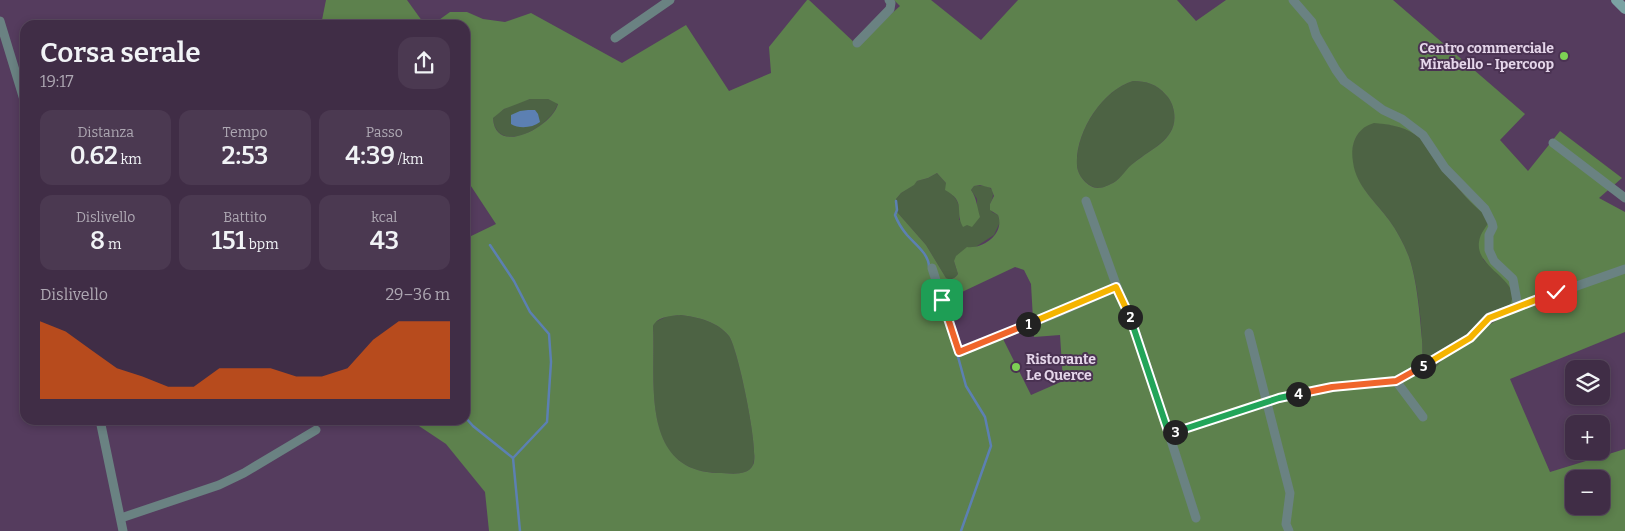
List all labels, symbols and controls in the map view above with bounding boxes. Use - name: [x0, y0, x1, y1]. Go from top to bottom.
- text: Corsa serale: [40, 36, 201, 69]
- button: share: [398, 37, 450, 89]
- place label: Centro commerciale Mirabello - Ipercoop: [1419, 40, 1554, 73]
- marker: Centro commerciale Mirabello - Ipercoop: [1558, 50, 1570, 62]
- text: 19:17: [40, 72, 74, 91]
- text: Distanza: [77, 124, 134, 141]
- text: Tempo: [223, 124, 267, 141]
- text: Passo: [366, 124, 403, 141]
- text: 0.62: [70, 141, 118, 171]
- text: 2:53: [222, 141, 268, 171]
- text: 4:39: [345, 141, 395, 171]
- text: km: [118, 151, 142, 168]
- text: /km: [395, 151, 423, 168]
- text: Dislivello: [76, 209, 135, 226]
- text: Battito: [223, 209, 267, 226]
- text: kcal: [371, 209, 397, 226]
- text: 8: [90, 226, 105, 256]
- text: 151: [211, 226, 246, 256]
- text: 43: [370, 226, 399, 256]
- text: m: [105, 236, 121, 253]
- text: bpm: [246, 236, 279, 253]
- pin: [1535, 271, 1577, 313]
- icon: check: [1542, 278, 1570, 306]
- pin: [921, 279, 963, 321]
- text: Dislivello: [40, 285, 108, 304]
- text: 29–36 m: [385, 285, 450, 304]
- icon: arrive: [928, 286, 956, 314]
- pin: 2: [1118, 304, 1142, 330]
- text: 2: [1127, 309, 1134, 326]
- pin: 1: [1016, 312, 1040, 336]
- text: 1: [1025, 316, 1032, 333]
- place label: Ristorante Le Querce: [1026, 351, 1096, 384]
- pin: 5: [1410, 354, 1436, 378]
- text: 5: [1420, 358, 1427, 375]
- map controls: [1565, 360, 1610, 515]
- button: layers: [1565, 360, 1610, 405]
- marker: Ristorante Le Querce: [1010, 361, 1022, 373]
- pin: 4: [1286, 382, 1310, 406]
- text: 4: [1294, 386, 1303, 403]
- button: +: [1565, 415, 1610, 460]
- pin: 3: [1162, 420, 1188, 444]
- text: 3: [1171, 424, 1180, 441]
- button: −: [1565, 470, 1610, 515]

